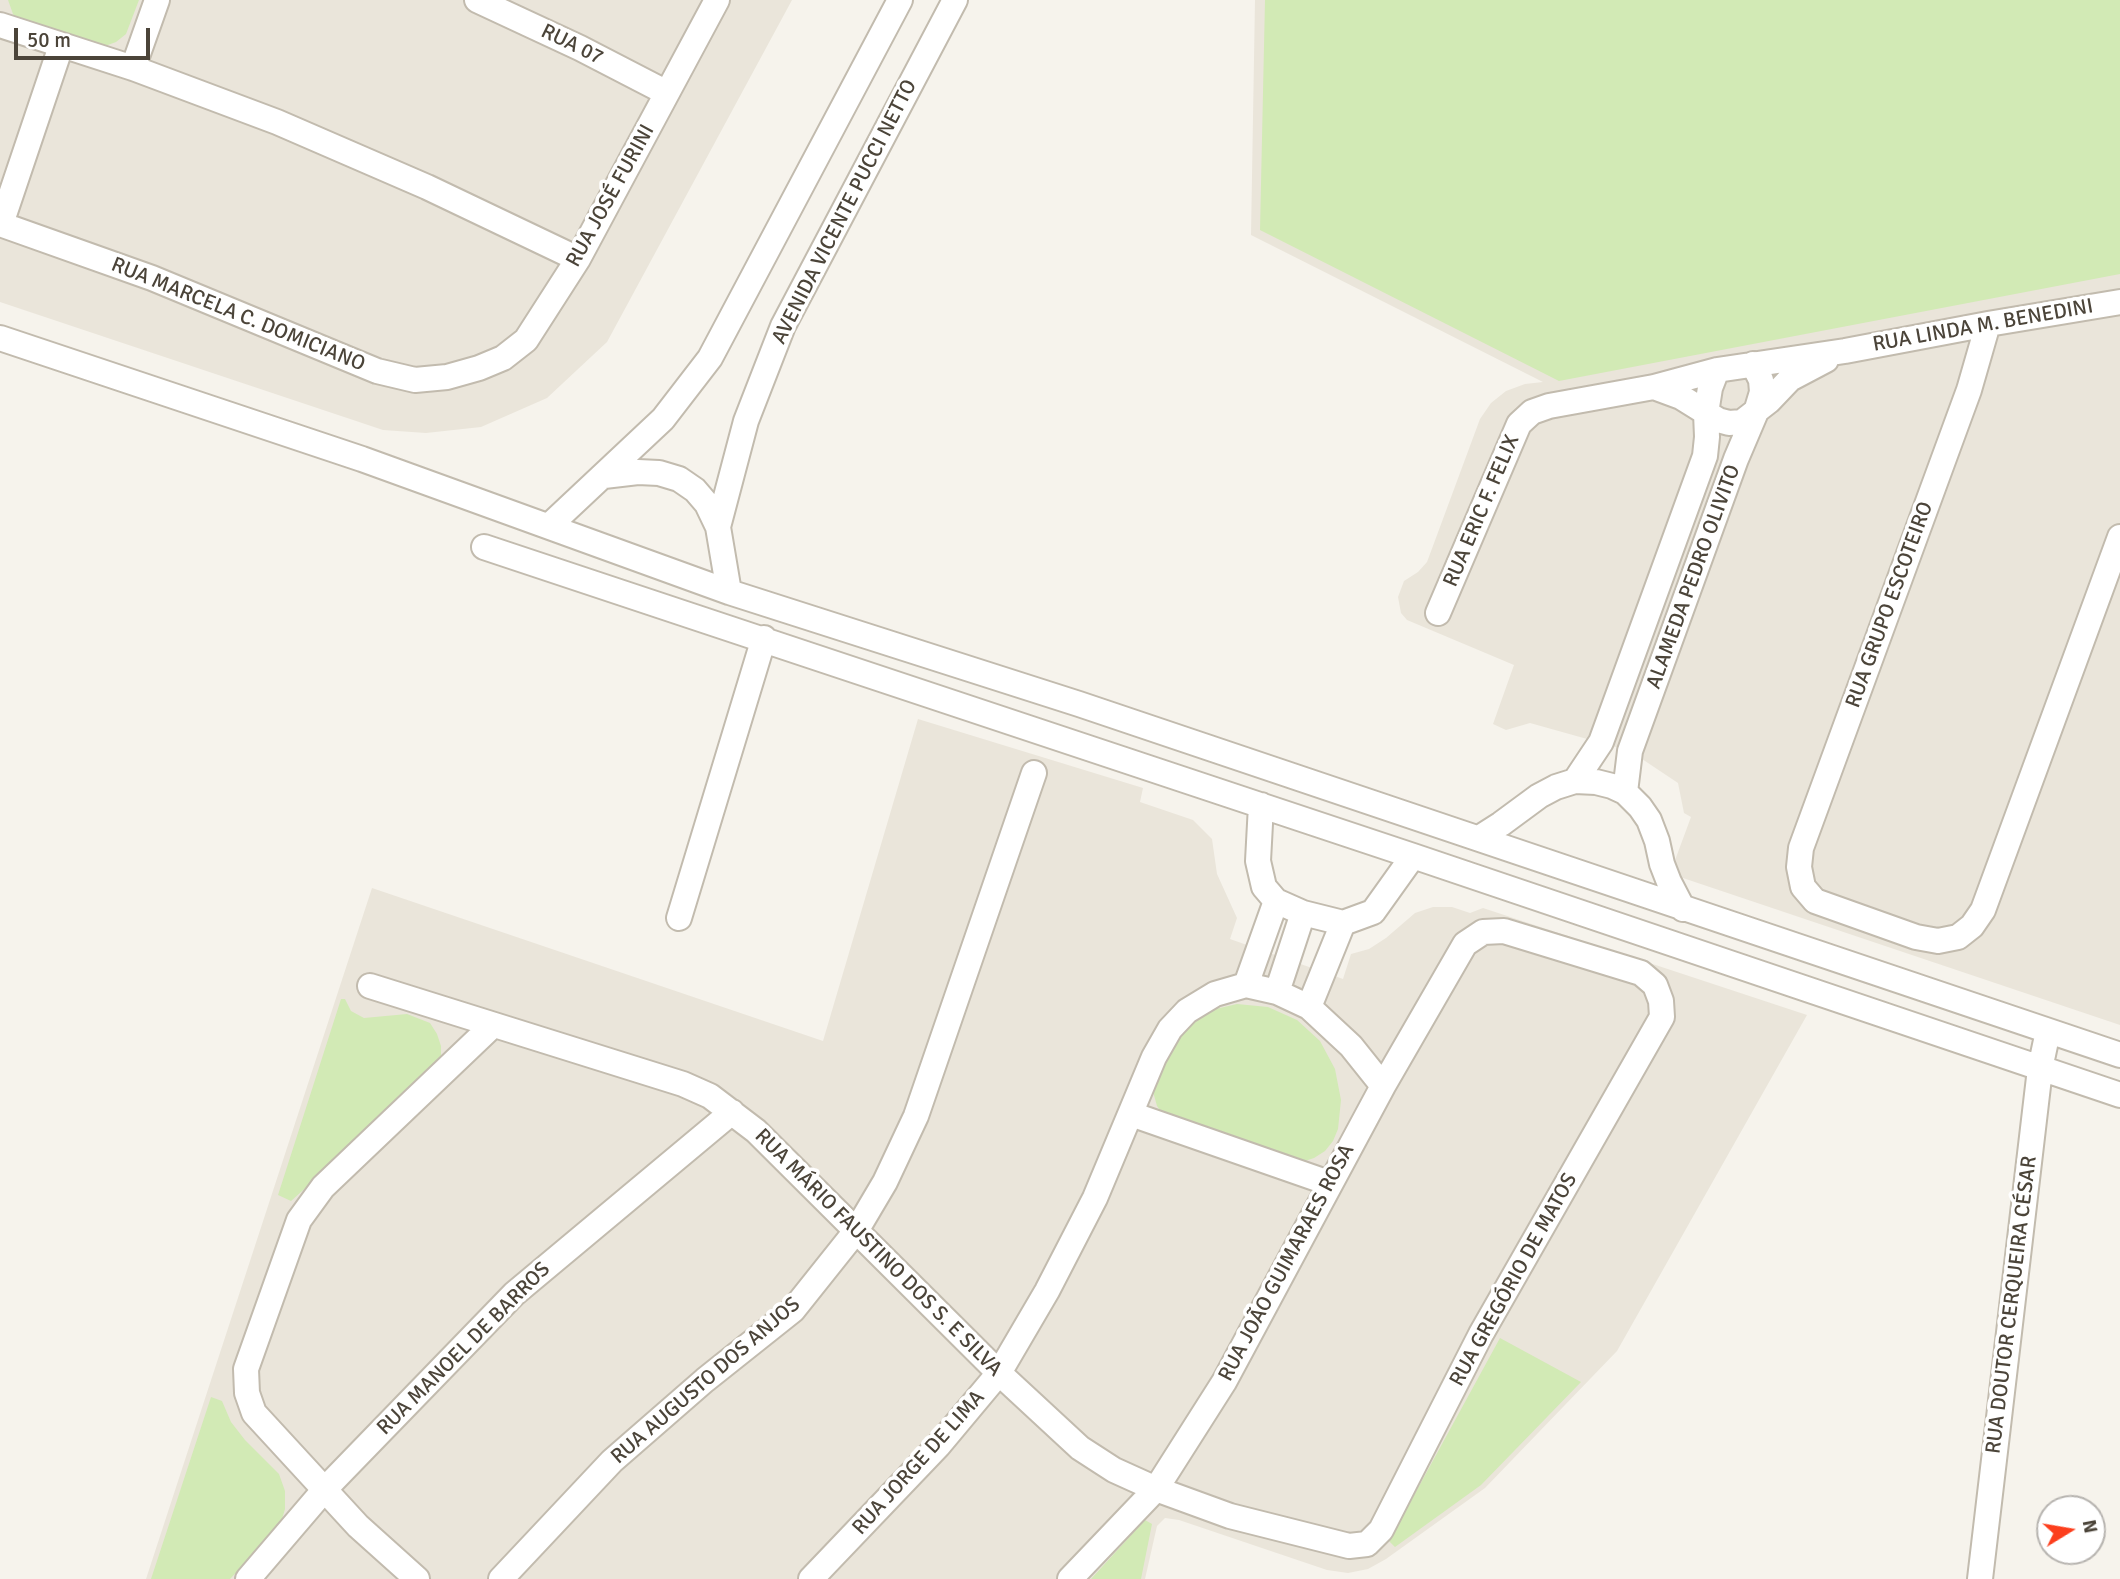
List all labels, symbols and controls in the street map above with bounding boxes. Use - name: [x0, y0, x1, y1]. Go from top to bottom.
- scale bar: [18, 14, 154, 58]
- street label: RUA 07: [537, 19, 607, 71]
- text: 50 m: [27, 27, 71, 53]
- street label: AVENIDA VICENTE PUCCI NETTO: [767, 76, 923, 348]
- street label: RUA JOSÉ FURINI: [561, 120, 661, 272]
- street label: RUA MARCELA C. DOMICIANO: [107, 252, 369, 378]
- street label: RUA LINDA M. BENEDINI: [1871, 294, 2095, 358]
- street label: RUA ERIC F. FELIX: [1439, 431, 1525, 591]
- street label: ALAMEDA PEDRO OLIVITO: [1642, 461, 1746, 693]
- street label: RUA GRUPO ESCOTEIRO: [1841, 499, 1939, 711]
- street label: RUA MÁRIO FAUSTINO DOS S. E SILVA: [749, 1124, 1007, 1382]
- street label: RUA JOÃO GUIMARAES ROSA: [1214, 1140, 1360, 1386]
- street label: RUA DOUTOR CERQUEIRA CÉSAR: [1981, 1155, 2043, 1455]
- street label: RUA GREGÓRIO DE MATOS: [1445, 1169, 1583, 1391]
- street label: RUA MANOEL DE BARROS: [372, 1257, 556, 1441]
- street label: RUA AUGUSTO DOS ANJOS: [606, 1292, 806, 1470]
- street label: RUA JORGE DE LIMA: [848, 1386, 990, 1540]
- north arrow: [2036, 1495, 2106, 1565]
- text: N: [2077, 1518, 2103, 1535]

